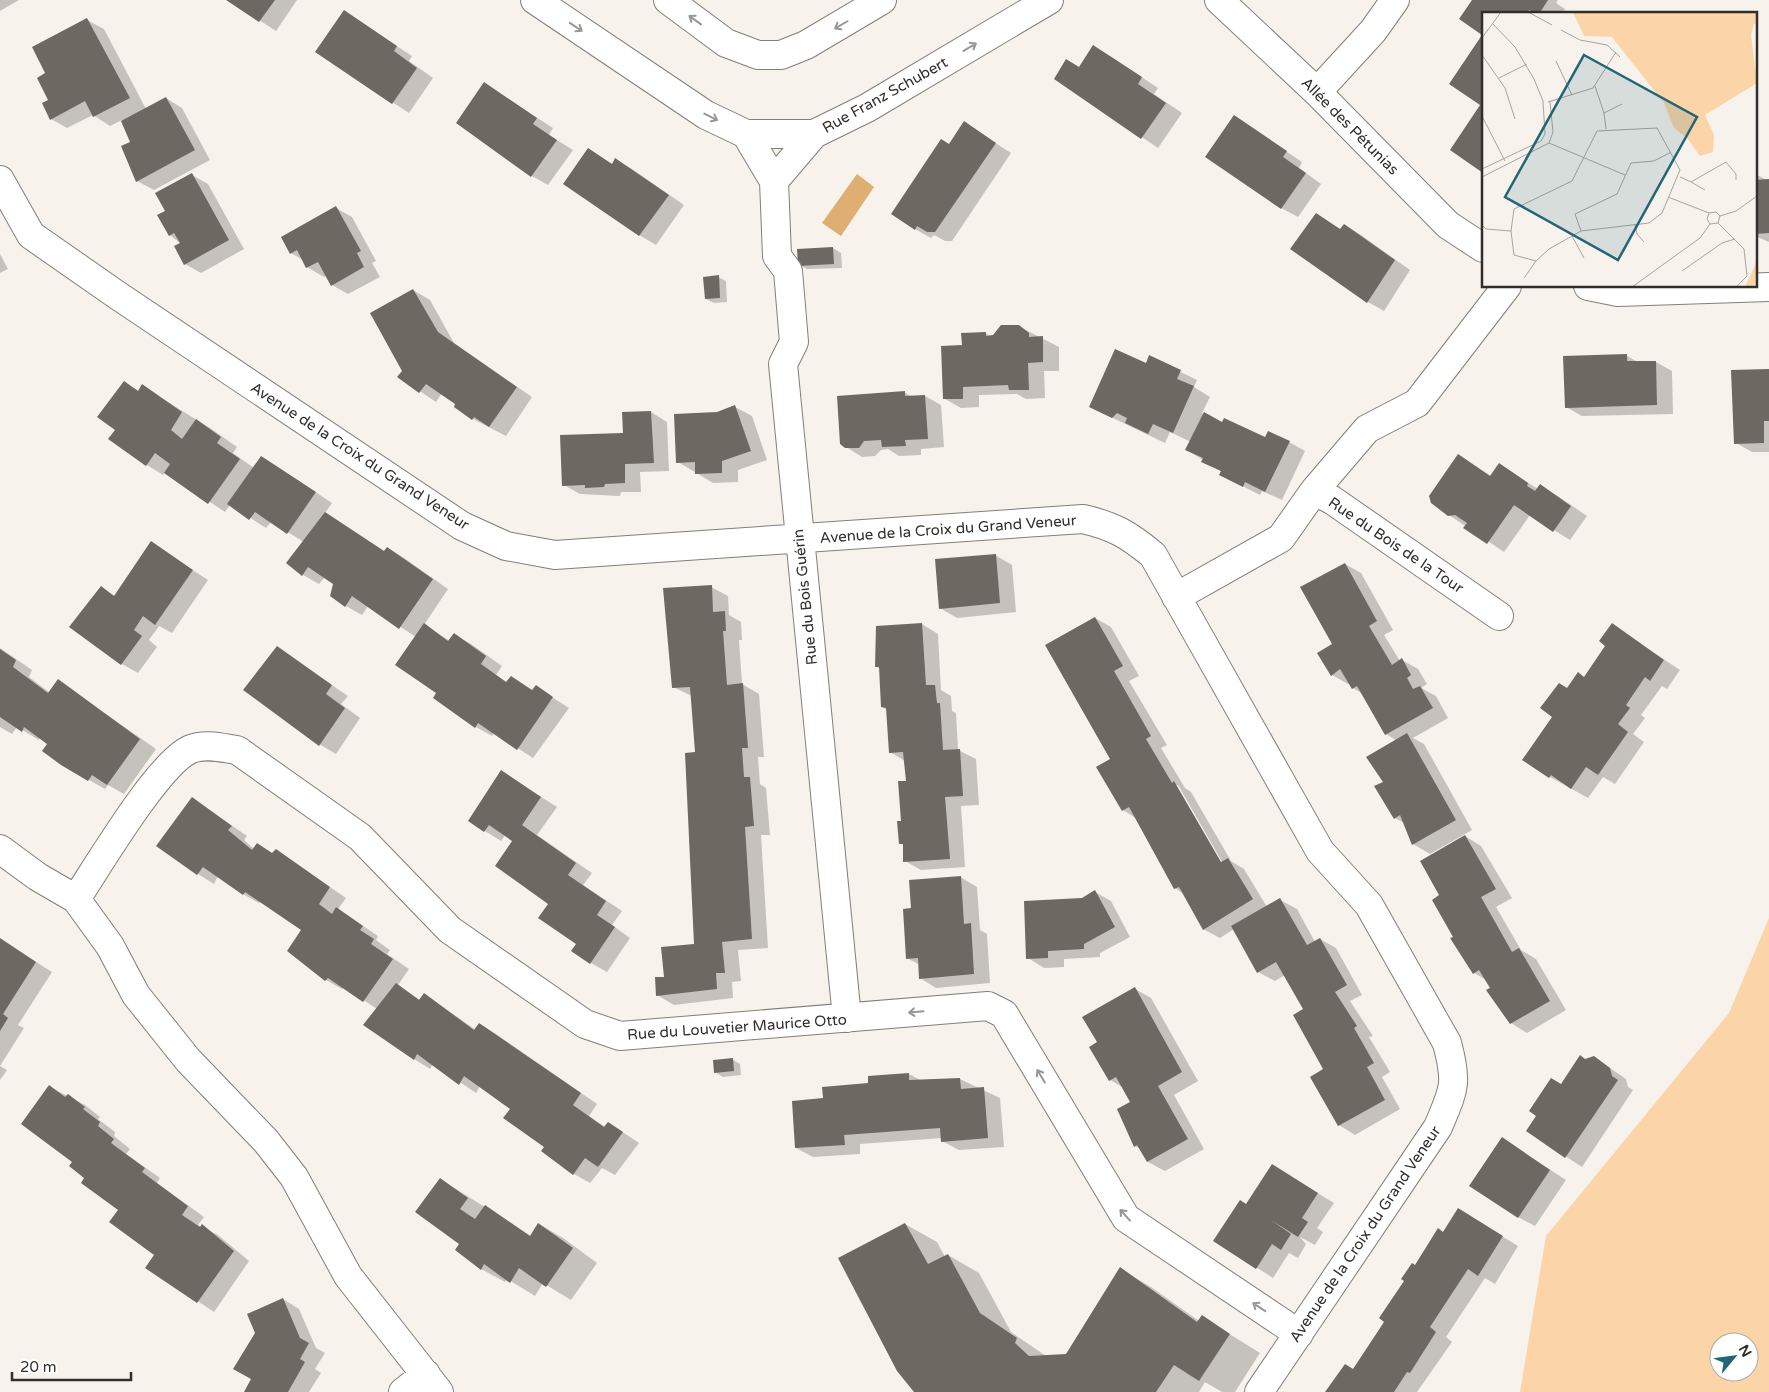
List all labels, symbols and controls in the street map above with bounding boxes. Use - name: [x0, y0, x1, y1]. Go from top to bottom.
- inset map: [1482, 12, 1756, 288]
- one-way arrow: [688, 15, 702, 25]
- one-way arrow: [834, 21, 848, 31]
- one-way arrow: [569, 22, 583, 32]
- one-way arrow: [962, 42, 976, 52]
- street label: Rue Franz Schubert: [819, 53, 951, 137]
- street label: Allée des Pétunias: [1298, 74, 1402, 178]
- one-way arrow: [703, 113, 718, 122]
- street label: Avenue de la Croix du Grand Veneur: [247, 378, 473, 534]
- street label: Rue du Bois de la Tour: [1325, 493, 1467, 597]
- street label: Avenue de la Croix du Grand Veneur: [819, 511, 1077, 547]
- street label: Rue du Bois Guérin: [789, 528, 821, 666]
- one-way arrow: [908, 1008, 924, 1017]
- street label: Rue du Louvetier Maurice Otto: [627, 1010, 847, 1044]
- one-way arrow: [1035, 1070, 1045, 1084]
- street label: Avenue de la Croix du Grand Veneur: [1286, 1122, 1445, 1346]
- one-way arrow: [1119, 1209, 1131, 1222]
- one-way arrow: [1252, 1302, 1266, 1312]
- north arrow: [1709, 1332, 1759, 1382]
- text: N: [1735, 1342, 1755, 1360]
- scale bar: [12, 1350, 131, 1382]
- text: 20 m: [20, 1358, 57, 1376]

